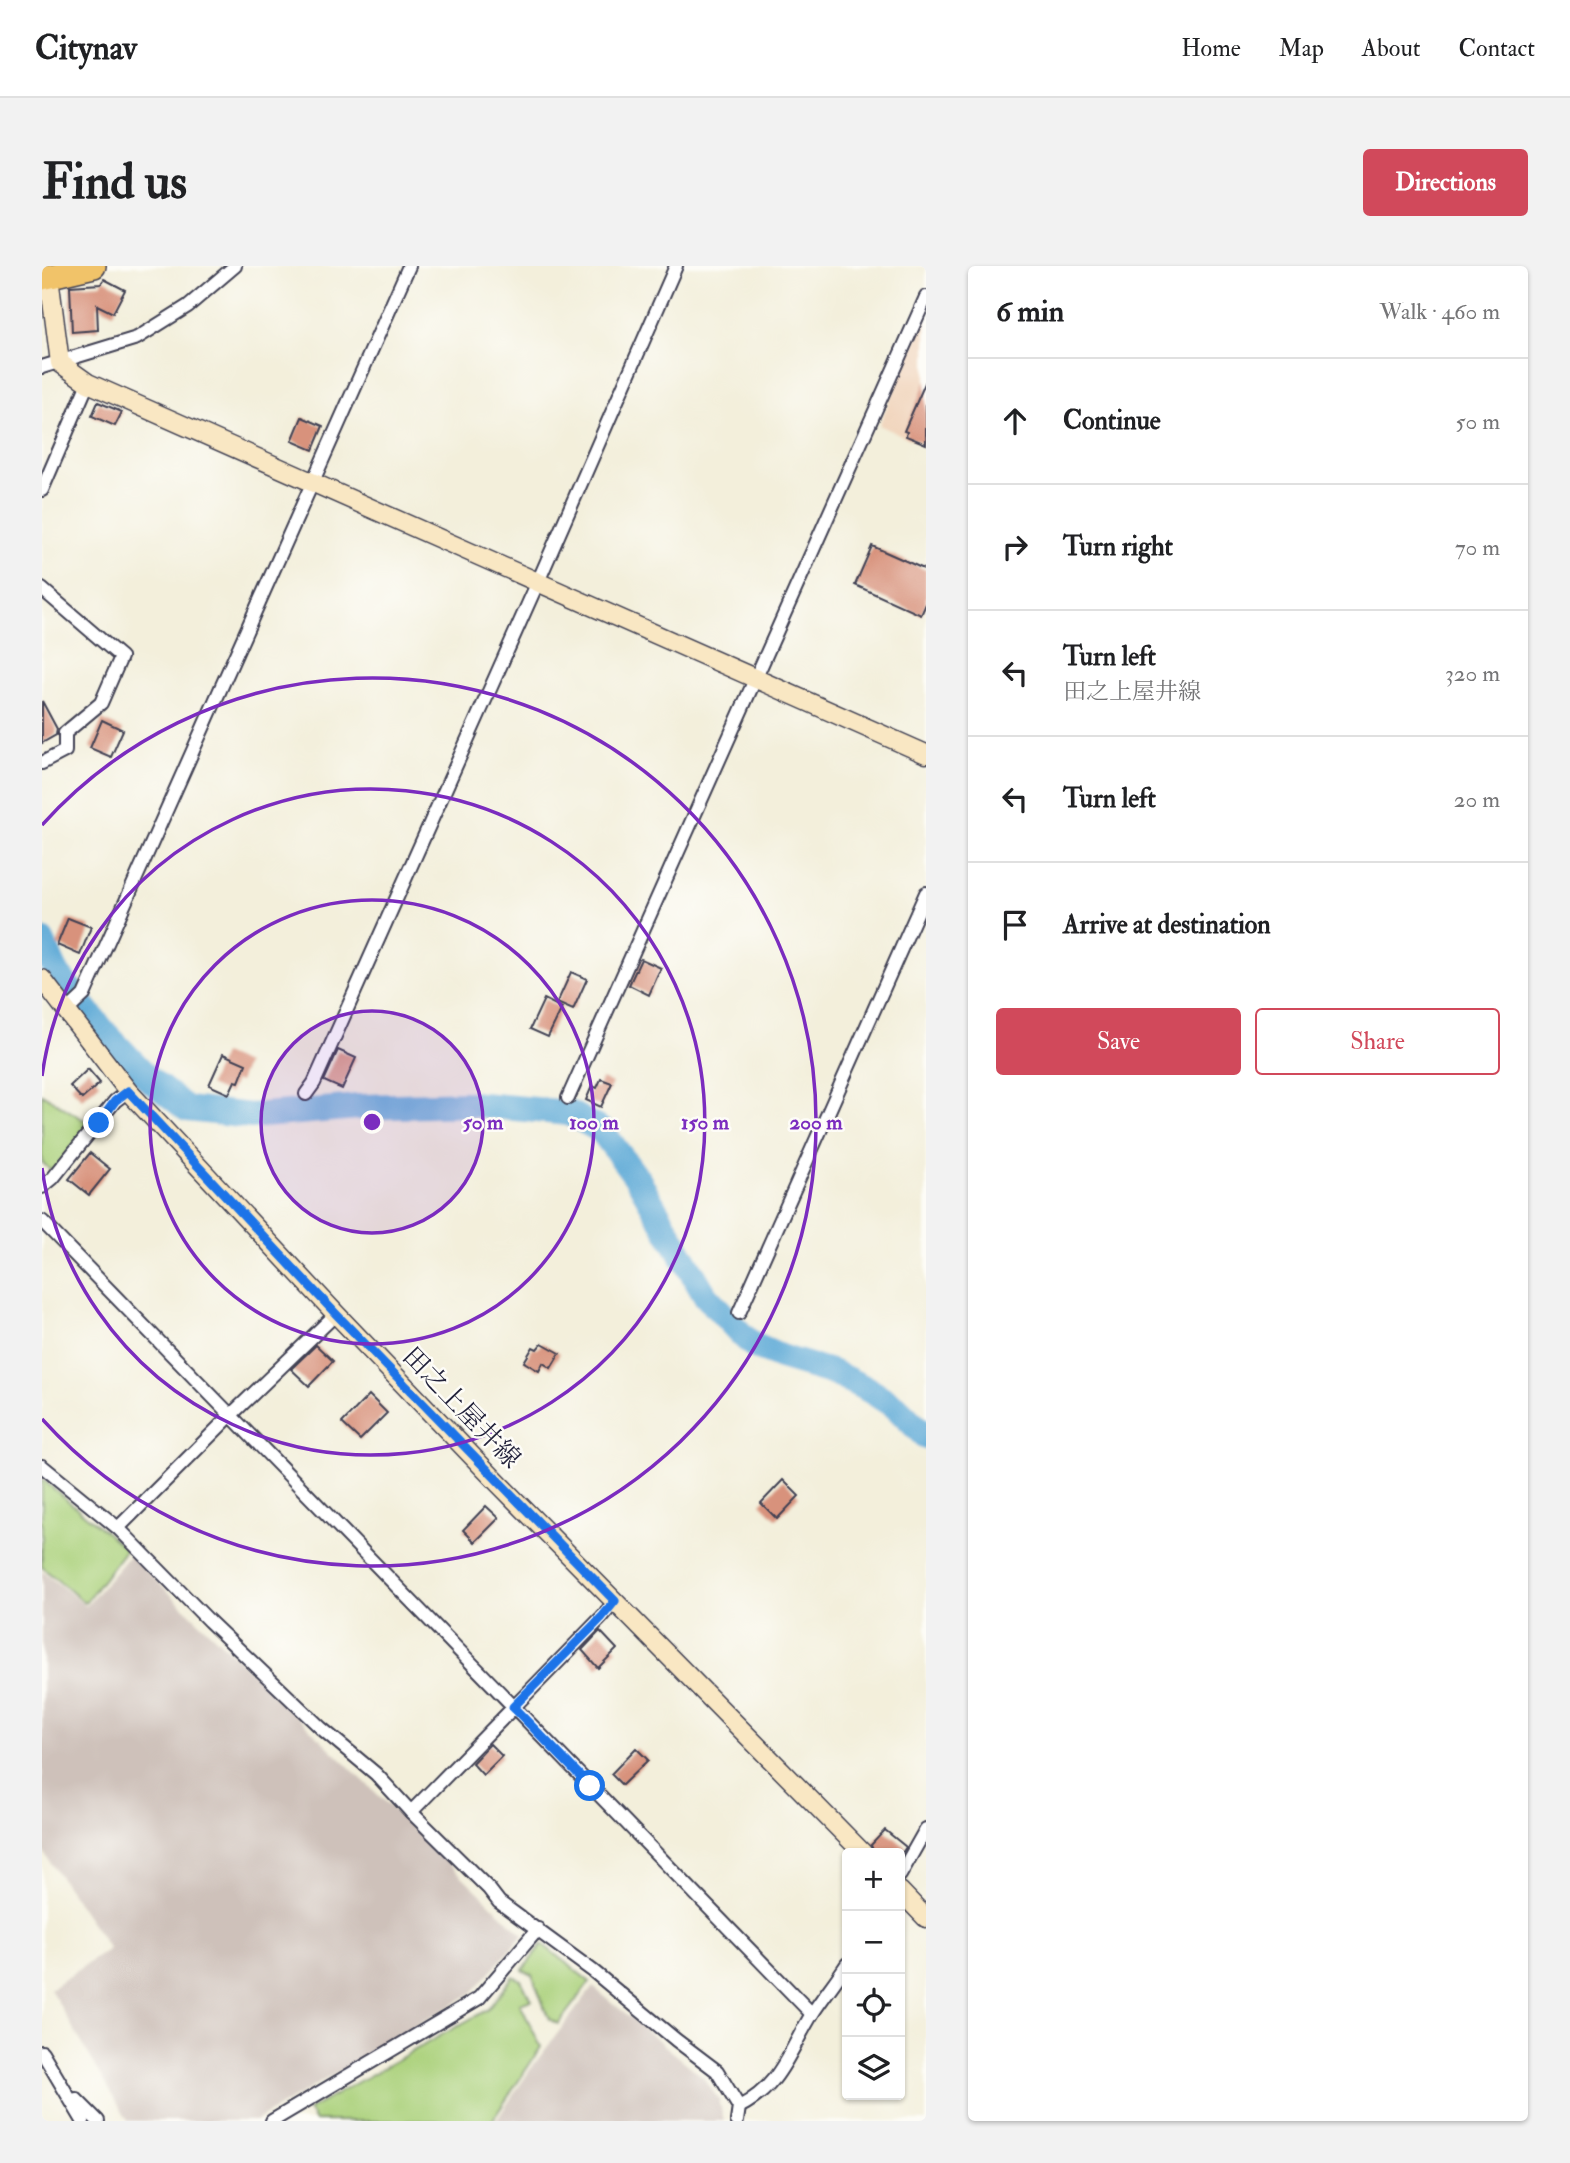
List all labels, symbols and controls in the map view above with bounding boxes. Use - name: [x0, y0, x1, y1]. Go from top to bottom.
- text: Citynav: [35, 28, 137, 69]
- text: Home: [1181, 33, 1241, 64]
- text: Map: [1279, 33, 1324, 64]
- text: About: [1362, 33, 1421, 64]
- text: Contact: [1459, 33, 1535, 64]
- button: Directions: [1363, 149, 1528, 216]
- text: Find us: [42, 152, 187, 213]
- text: 6 min: [996, 293, 1064, 330]
- text: Walk · 460 m: [1380, 297, 1500, 326]
- icon: ahead: [996, 402, 1034, 440]
- text: Continue: [1063, 405, 1161, 437]
- text: 50 m: [1456, 407, 1500, 436]
- icon: right: [996, 528, 1034, 566]
- text: Turn right: [1063, 531, 1173, 563]
- text: 70 m: [1455, 533, 1500, 562]
- text: Turn left: [1063, 641, 1156, 673]
- icon: left: [996, 654, 1034, 692]
- text: 320 m: [1445, 659, 1500, 688]
- text: 田之上屋井線: [1063, 677, 1201, 706]
- icon: left: [996, 780, 1034, 818]
- text: Turn left: [1063, 783, 1156, 815]
- text: 20 m: [1454, 785, 1500, 814]
- icon: arrive: [996, 906, 1034, 944]
- text: Arrive at destination: [1063, 909, 1271, 941]
- button: Save: [996, 1008, 1241, 1075]
- button: Share: [1255, 1008, 1500, 1075]
- route end: [83, 1107, 114, 1138]
- text: 50 m: [463, 1109, 504, 1136]
- text: 100 m: [569, 1109, 620, 1136]
- text: 150 m: [681, 1109, 730, 1136]
- text: 200 m: [790, 1109, 843, 1136]
- centre of rings: [360, 1110, 384, 1134]
- street label: 田之上屋井線: [396, 1340, 527, 1475]
- route start: [574, 1770, 605, 1801]
- map controls: [842, 1848, 905, 2100]
- button: +: [842, 1848, 905, 1911]
- button: −: [842, 1911, 905, 1974]
- button: locate: [842, 1974, 905, 2037]
- button: layers: [842, 2037, 905, 2100]

